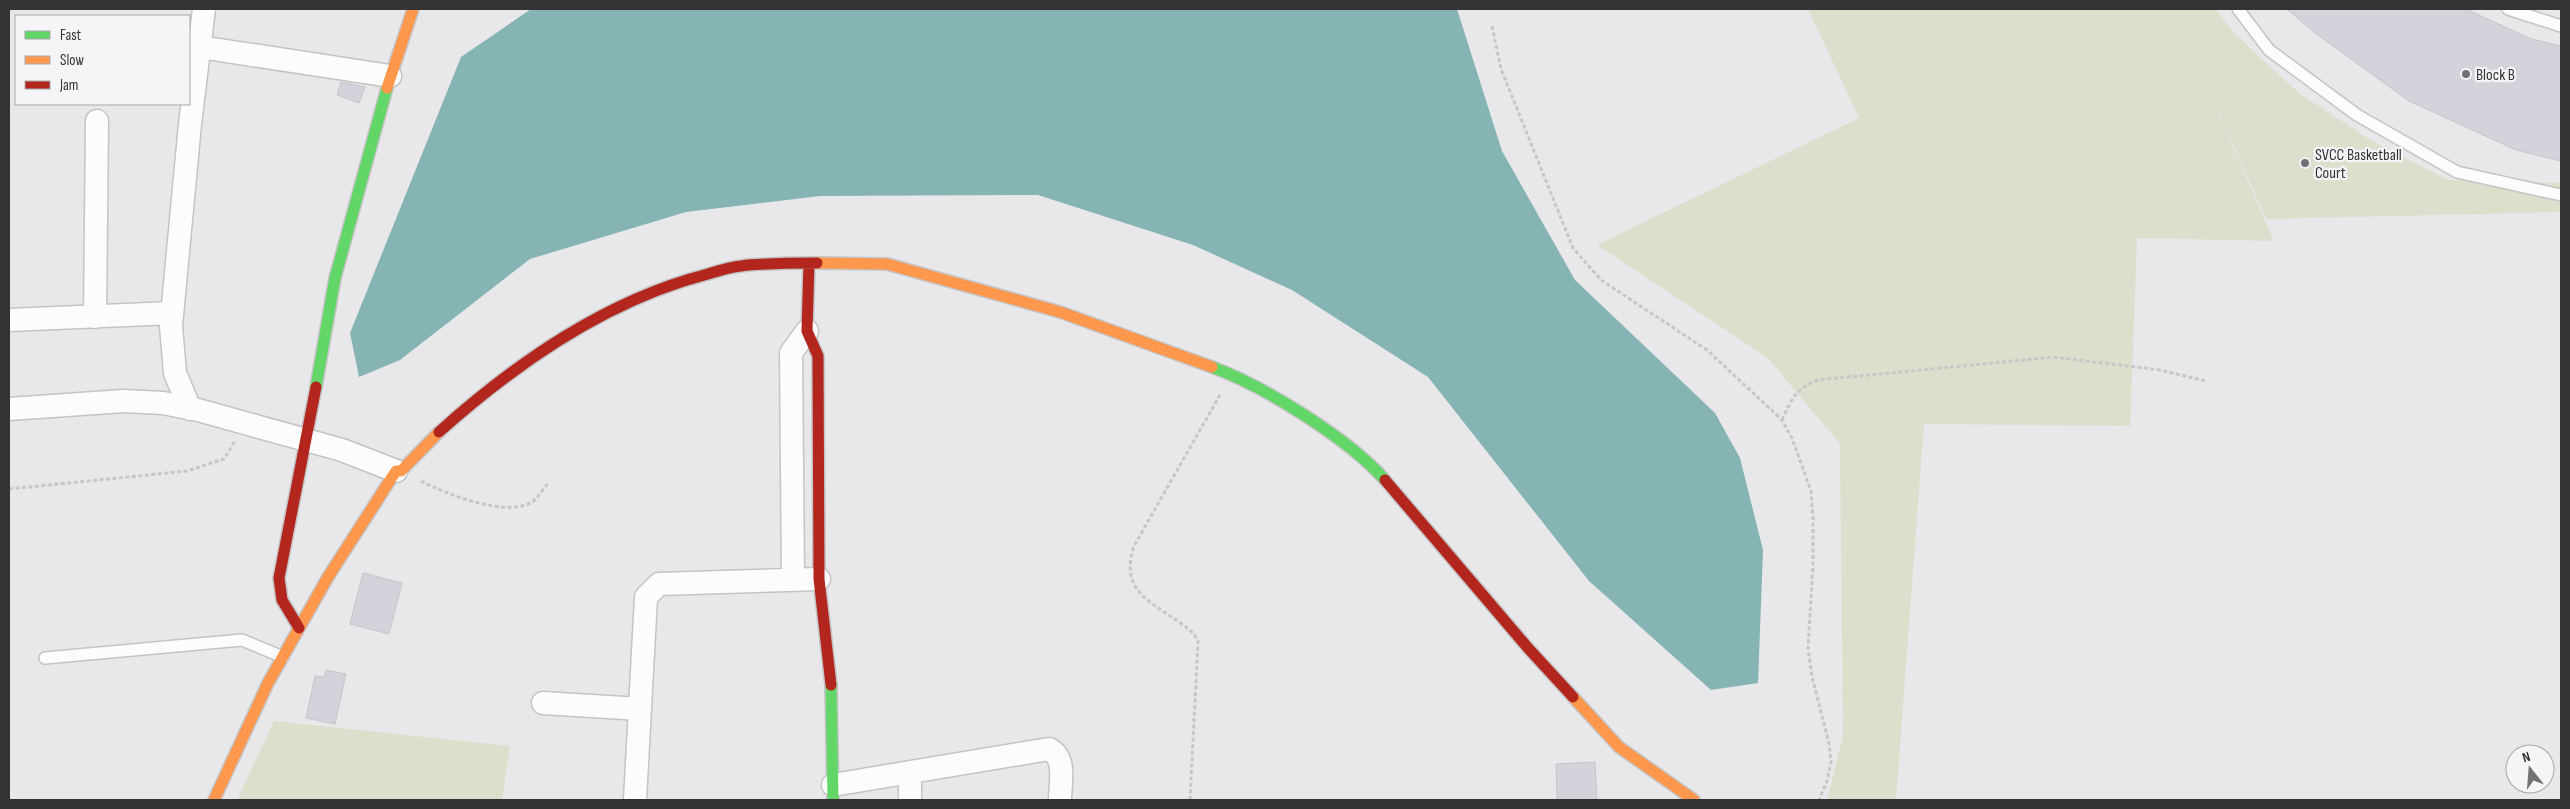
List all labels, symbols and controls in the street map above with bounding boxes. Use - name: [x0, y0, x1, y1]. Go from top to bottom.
- legend: [15, 15, 190, 105]
- text: Fast: [60, 26, 82, 45]
- text: Slow: [60, 51, 84, 70]
- place label: Block B: [2476, 66, 2515, 85]
- marker: Block B: [2460, 68, 2472, 80]
- text: Jam: [59, 76, 78, 95]
- place label: SVCC Basketball Court: [2315, 146, 2402, 183]
- marker: SVCC Basketball Court: [2299, 157, 2311, 169]
- north arrow: [2505, 744, 2555, 794]
- text: N: [2520, 748, 2532, 766]

